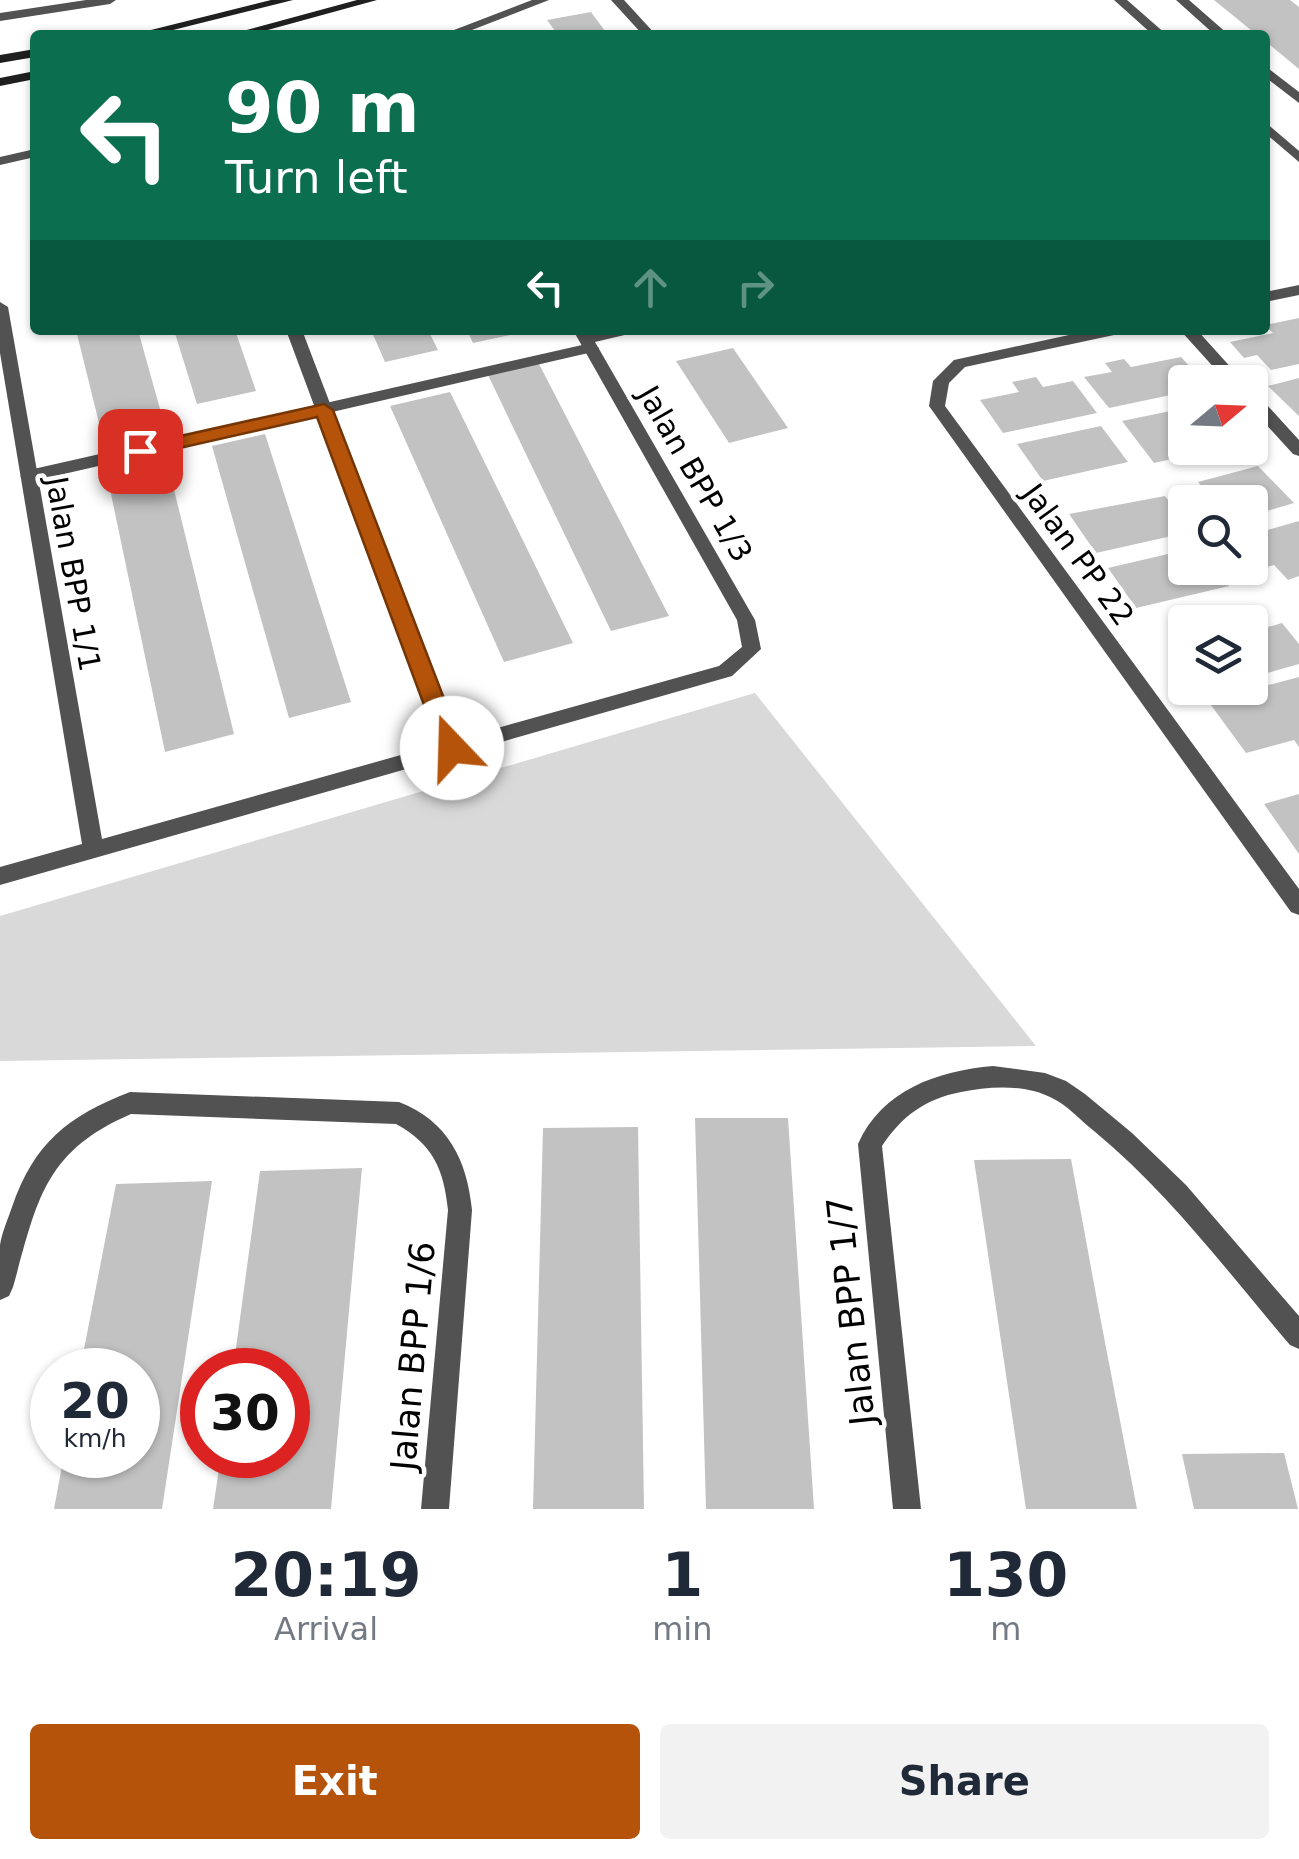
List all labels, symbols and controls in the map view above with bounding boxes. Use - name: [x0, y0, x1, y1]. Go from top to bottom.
- text: 90 m: [225, 67, 420, 149]
- icon: left: [60, 70, 190, 200]
- text: Turn left: [225, 151, 408, 204]
- icon: left: [518, 260, 573, 315]
- icon: ahead: [623, 260, 678, 315]
- icon: right: [728, 260, 783, 315]
- north arrow: [1168, 365, 1268, 465]
- map controls: [1168, 365, 1268, 705]
- street label: Jalan BPP 1/3: [630, 378, 760, 568]
- pin: [98, 409, 183, 494]
- icon: arrive: [113, 424, 168, 479]
- street label: Jalan BPP 1/1: [39, 472, 108, 674]
- street label: Jalan PP 22: [1014, 475, 1141, 632]
- button: search: [1168, 485, 1268, 585]
- button: layers: [1168, 605, 1268, 705]
- position arrow: [400, 696, 504, 800]
- street label: Jalan BPP 1/7: [819, 1195, 883, 1429]
- street label: Jalan BPP 1/6: [383, 1240, 443, 1474]
- speed limit sign: 30: [180, 1348, 310, 1478]
- text: 20: [60, 1372, 130, 1430]
- text: km/h: [63, 1424, 127, 1453]
- text: 20:19: [231, 1540, 422, 1610]
- text: 1: [661, 1540, 703, 1610]
- text: 130: [943, 1540, 1068, 1610]
- text: Arrival: [274, 1610, 378, 1648]
- text: min: [652, 1610, 713, 1648]
- text: m: [990, 1610, 1021, 1648]
- button: Exit: [30, 1724, 640, 1839]
- button: Share: [660, 1724, 1269, 1839]

